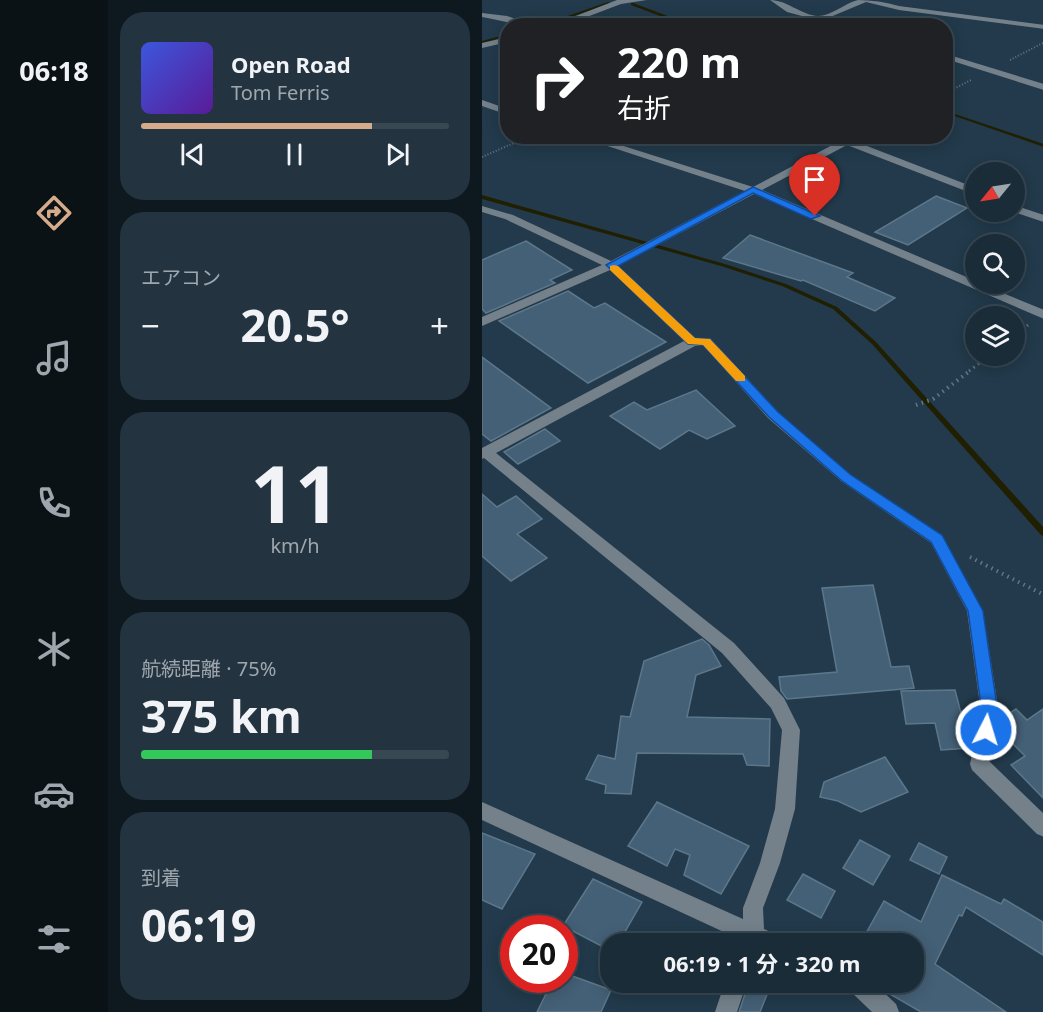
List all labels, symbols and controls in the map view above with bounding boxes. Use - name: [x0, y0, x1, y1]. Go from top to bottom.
- text: 220 m: [617, 33, 741, 90]
- icon: right: [518, 42, 596, 120]
- text: Open Road: [231, 49, 351, 79]
- text: 06:18: [19, 52, 89, 89]
- text: Tom Ferris: [231, 79, 330, 106]
- text: 右折: [617, 89, 671, 126]
- icon: previous: [176, 138, 209, 171]
- icon: pause: [278, 138, 311, 171]
- icon: next: [381, 138, 414, 171]
- pin: [789, 154, 840, 216]
- north arrow: [965, 162, 1025, 222]
- map controls: [965, 162, 1025, 366]
- icon: arrive: [798, 163, 831, 196]
- icon: directions: [33, 192, 75, 234]
- button: search: [965, 234, 1025, 294]
- text: エアコン: [141, 264, 221, 291]
- text: 20.5°: [241, 294, 349, 355]
- text: −: [141, 303, 160, 348]
- text: +: [430, 303, 449, 348]
- button: layers: [965, 306, 1025, 366]
- icon: music: [33, 337, 75, 379]
- text: 11: [250, 440, 340, 546]
- icon: phone: [33, 482, 75, 524]
- text: km/h: [270, 532, 320, 559]
- icon: climate: [33, 628, 75, 670]
- text: 航続距離 · 75%: [141, 655, 276, 682]
- text: 375 km: [141, 685, 302, 746]
- position arrow: [954, 698, 1018, 762]
- icon: car: [33, 773, 75, 815]
- text: 到着: [141, 864, 181, 891]
- text: 06:19: [141, 894, 257, 955]
- speed limit sign: 20: [500, 915, 578, 993]
- icon: filters: [33, 918, 75, 960]
- text: 06:19 · 1 分 · 320 m: [664, 948, 861, 978]

